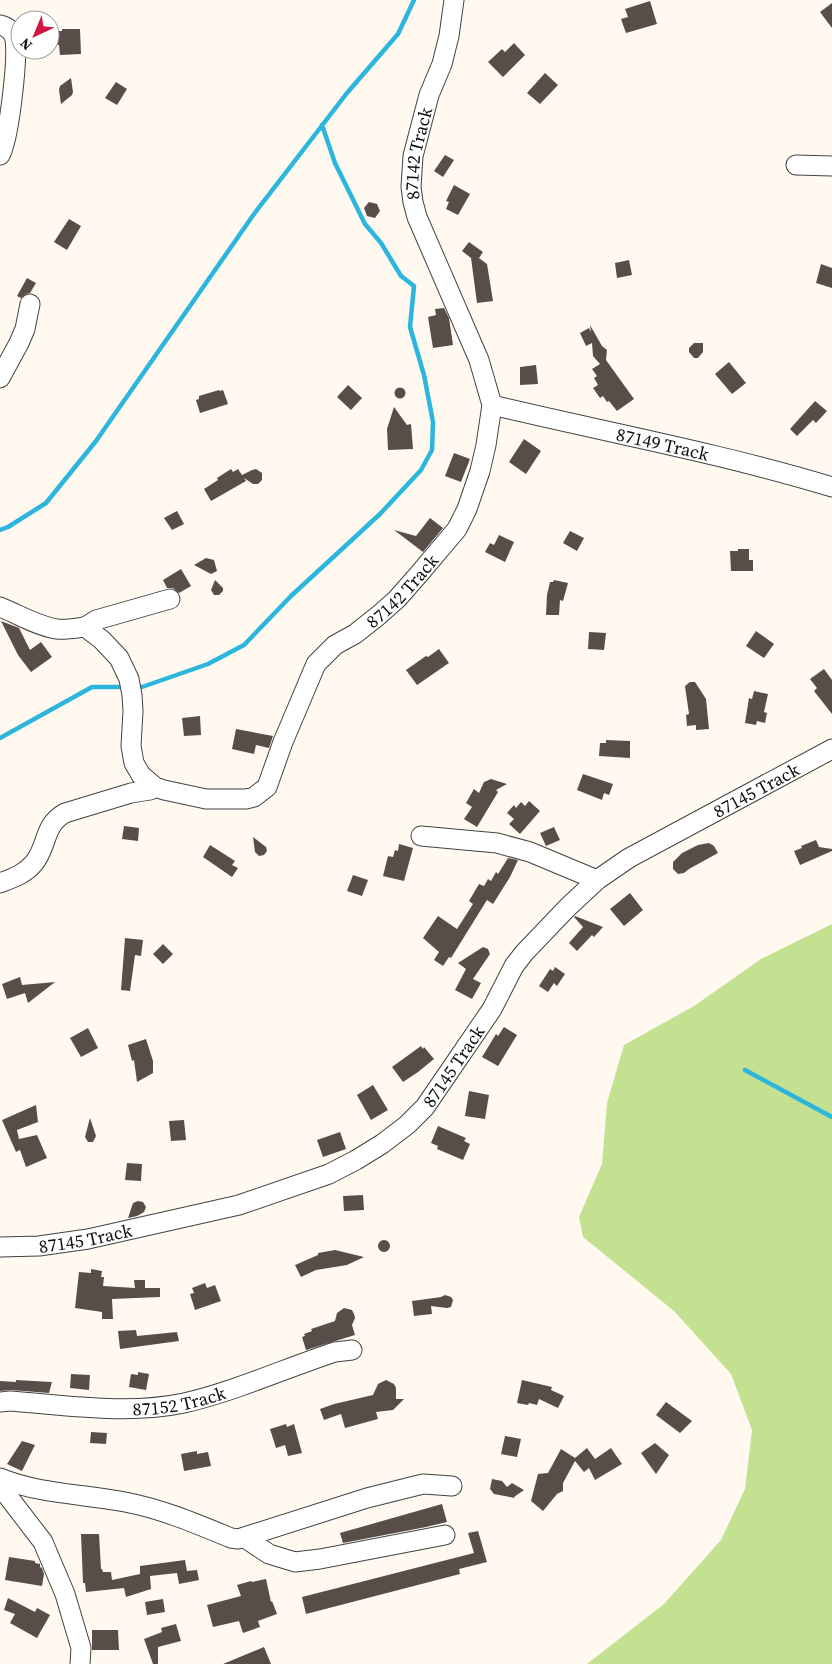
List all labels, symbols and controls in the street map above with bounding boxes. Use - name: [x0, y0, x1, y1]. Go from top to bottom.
- north arrow: [10, 10, 60, 60]
- text: N: [15, 34, 37, 55]
- street label: 87142 Track: [398, 104, 438, 202]
- street label: 87149 Track: [614, 421, 712, 466]
- street label: 87142 Track: [360, 548, 444, 633]
- street label: 87145 Track: [709, 756, 804, 823]
- street label: 87145 Track: [416, 1020, 490, 1112]
- street label: 87145 Track: [37, 1217, 134, 1258]
- street label: 87152 Track: [132, 1380, 229, 1421]

